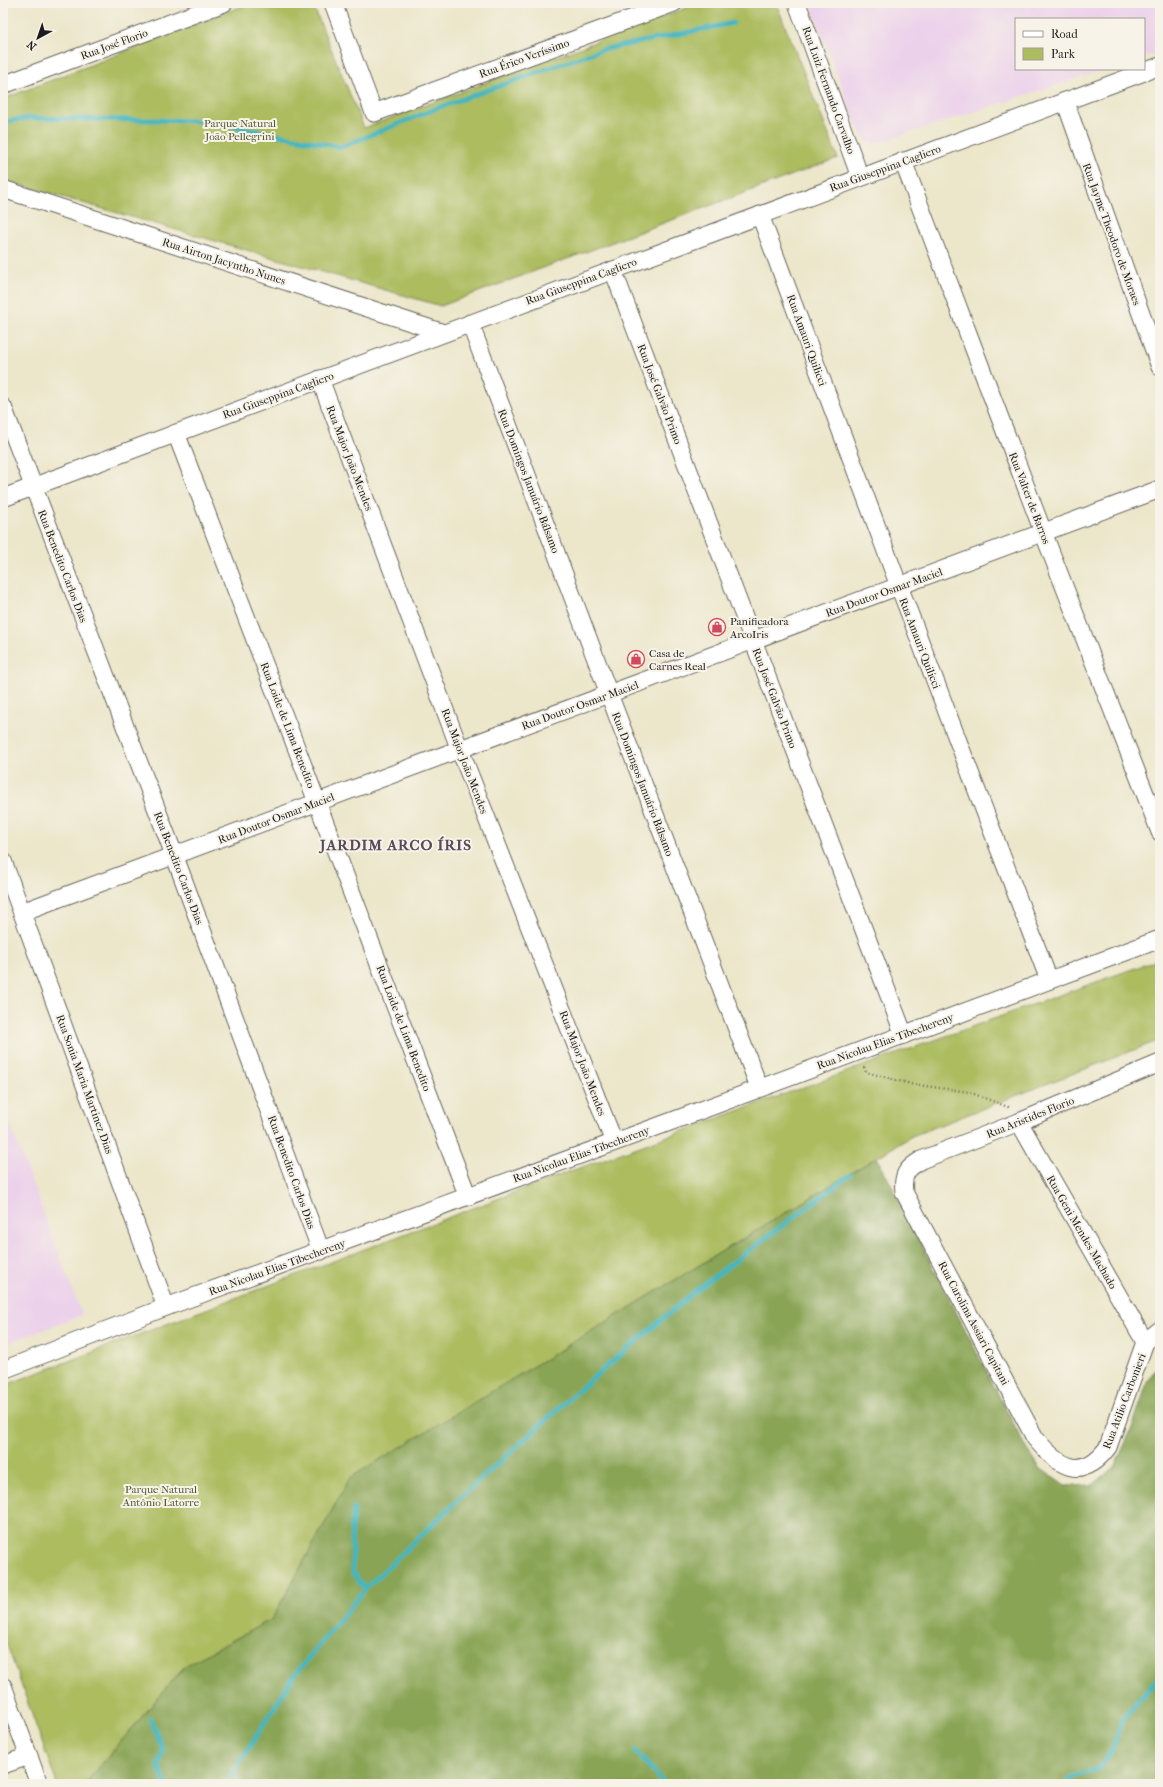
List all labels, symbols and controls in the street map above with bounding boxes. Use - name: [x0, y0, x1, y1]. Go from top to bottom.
- north arrow: [18, 18, 58, 58]
- legend: [1015, 18, 1145, 70]
- street label: Rua Luiz Fernando Carvalho: [799, 25, 858, 156]
- street label: Rua José Florio: [79, 26, 150, 63]
- text: Road: [1051, 27, 1078, 41]
- street label: Rua Érico Veríssimo: [477, 36, 571, 81]
- text: N: [24, 37, 39, 53]
- text: Park: [1051, 47, 1076, 61]
- park label: Parque Natural João Pellegrini: [204, 117, 276, 143]
- street label: Rua Giuseppina Cagliero: [828, 142, 943, 195]
- street label: Rua Jayme Theodoro de Moraes: [1080, 161, 1143, 307]
- street label: Rua Airton Jacyntho Nunes: [161, 235, 287, 288]
- street label: Rua Giuseppina Cagliero: [524, 255, 639, 308]
- street label: Rua Amauri Quilicci: [784, 293, 829, 388]
- street label: Rua José Galvão Primo: [634, 342, 685, 446]
- street label: Rua Giuseppina Cagliero: [221, 369, 336, 422]
- street label: Rua Major João Mendes: [323, 404, 376, 513]
- street label: Rua Domingos Januário Bálsamo: [495, 407, 562, 556]
- street label: Rua Valter de Barros: [1006, 450, 1053, 546]
- street label: Rua Benedito Carlos Dias: [35, 508, 90, 624]
- street label: Rua Doutor Osmar Maciel: [824, 565, 944, 620]
- street label: Rua Amauri Quilicci: [896, 596, 943, 691]
- place label: Panificadora ArcoIris: [729, 615, 789, 641]
- shop icon: Panificadora ArcoIris: [707, 617, 727, 637]
- street label: Rua José Galvão Primo: [749, 646, 800, 750]
- place label: Casa de Carnes Real: [649, 647, 706, 673]
- shop icon: Casa de Carnes Real: [626, 649, 646, 669]
- street label: Rua Loide de Lima Benedito: [257, 660, 318, 790]
- street label: Rua Doutor Osmar Maciel: [520, 678, 640, 733]
- street label: Rua Major João Mendes: [438, 707, 491, 816]
- street label: Rua Domingos Januário Bálsamo: [609, 710, 676, 859]
- street label: Rua Doutor Osmar Maciel: [216, 790, 336, 847]
- street label: Rua Benedito Carlos Dias: [151, 810, 206, 926]
- district label: JARDIM ARCO ÍRIS: [318, 836, 472, 854]
- street label: Rua Loide de Lima Benedito: [373, 963, 434, 1093]
- street label: Rua Major João Mendes: [556, 1009, 609, 1118]
- street label: Rua Nicolau Elias Tibechereny: [815, 1010, 956, 1072]
- street label: Rua Sonia Maria Martinez Dias: [53, 1013, 116, 1156]
- street label: Rua Aristides Florio: [984, 1094, 1076, 1141]
- street label: Rua Benedito Carlos Dias: [265, 1114, 318, 1231]
- street label: Rua Nicolau Elias Tibechereny: [511, 1123, 652, 1185]
- street label: Rua Geni Mendes Machado: [1044, 1173, 1120, 1292]
- street label: Rua Nicolau Elias Tibechereny: [207, 1236, 348, 1298]
- street label: Rua Carolina Assiari Capitani: [935, 1259, 1012, 1388]
- street label: Rua Atilio Carbonieri: [1100, 1351, 1149, 1451]
- park label: Parque Natural Antônio Latorre: [122, 1483, 200, 1509]

